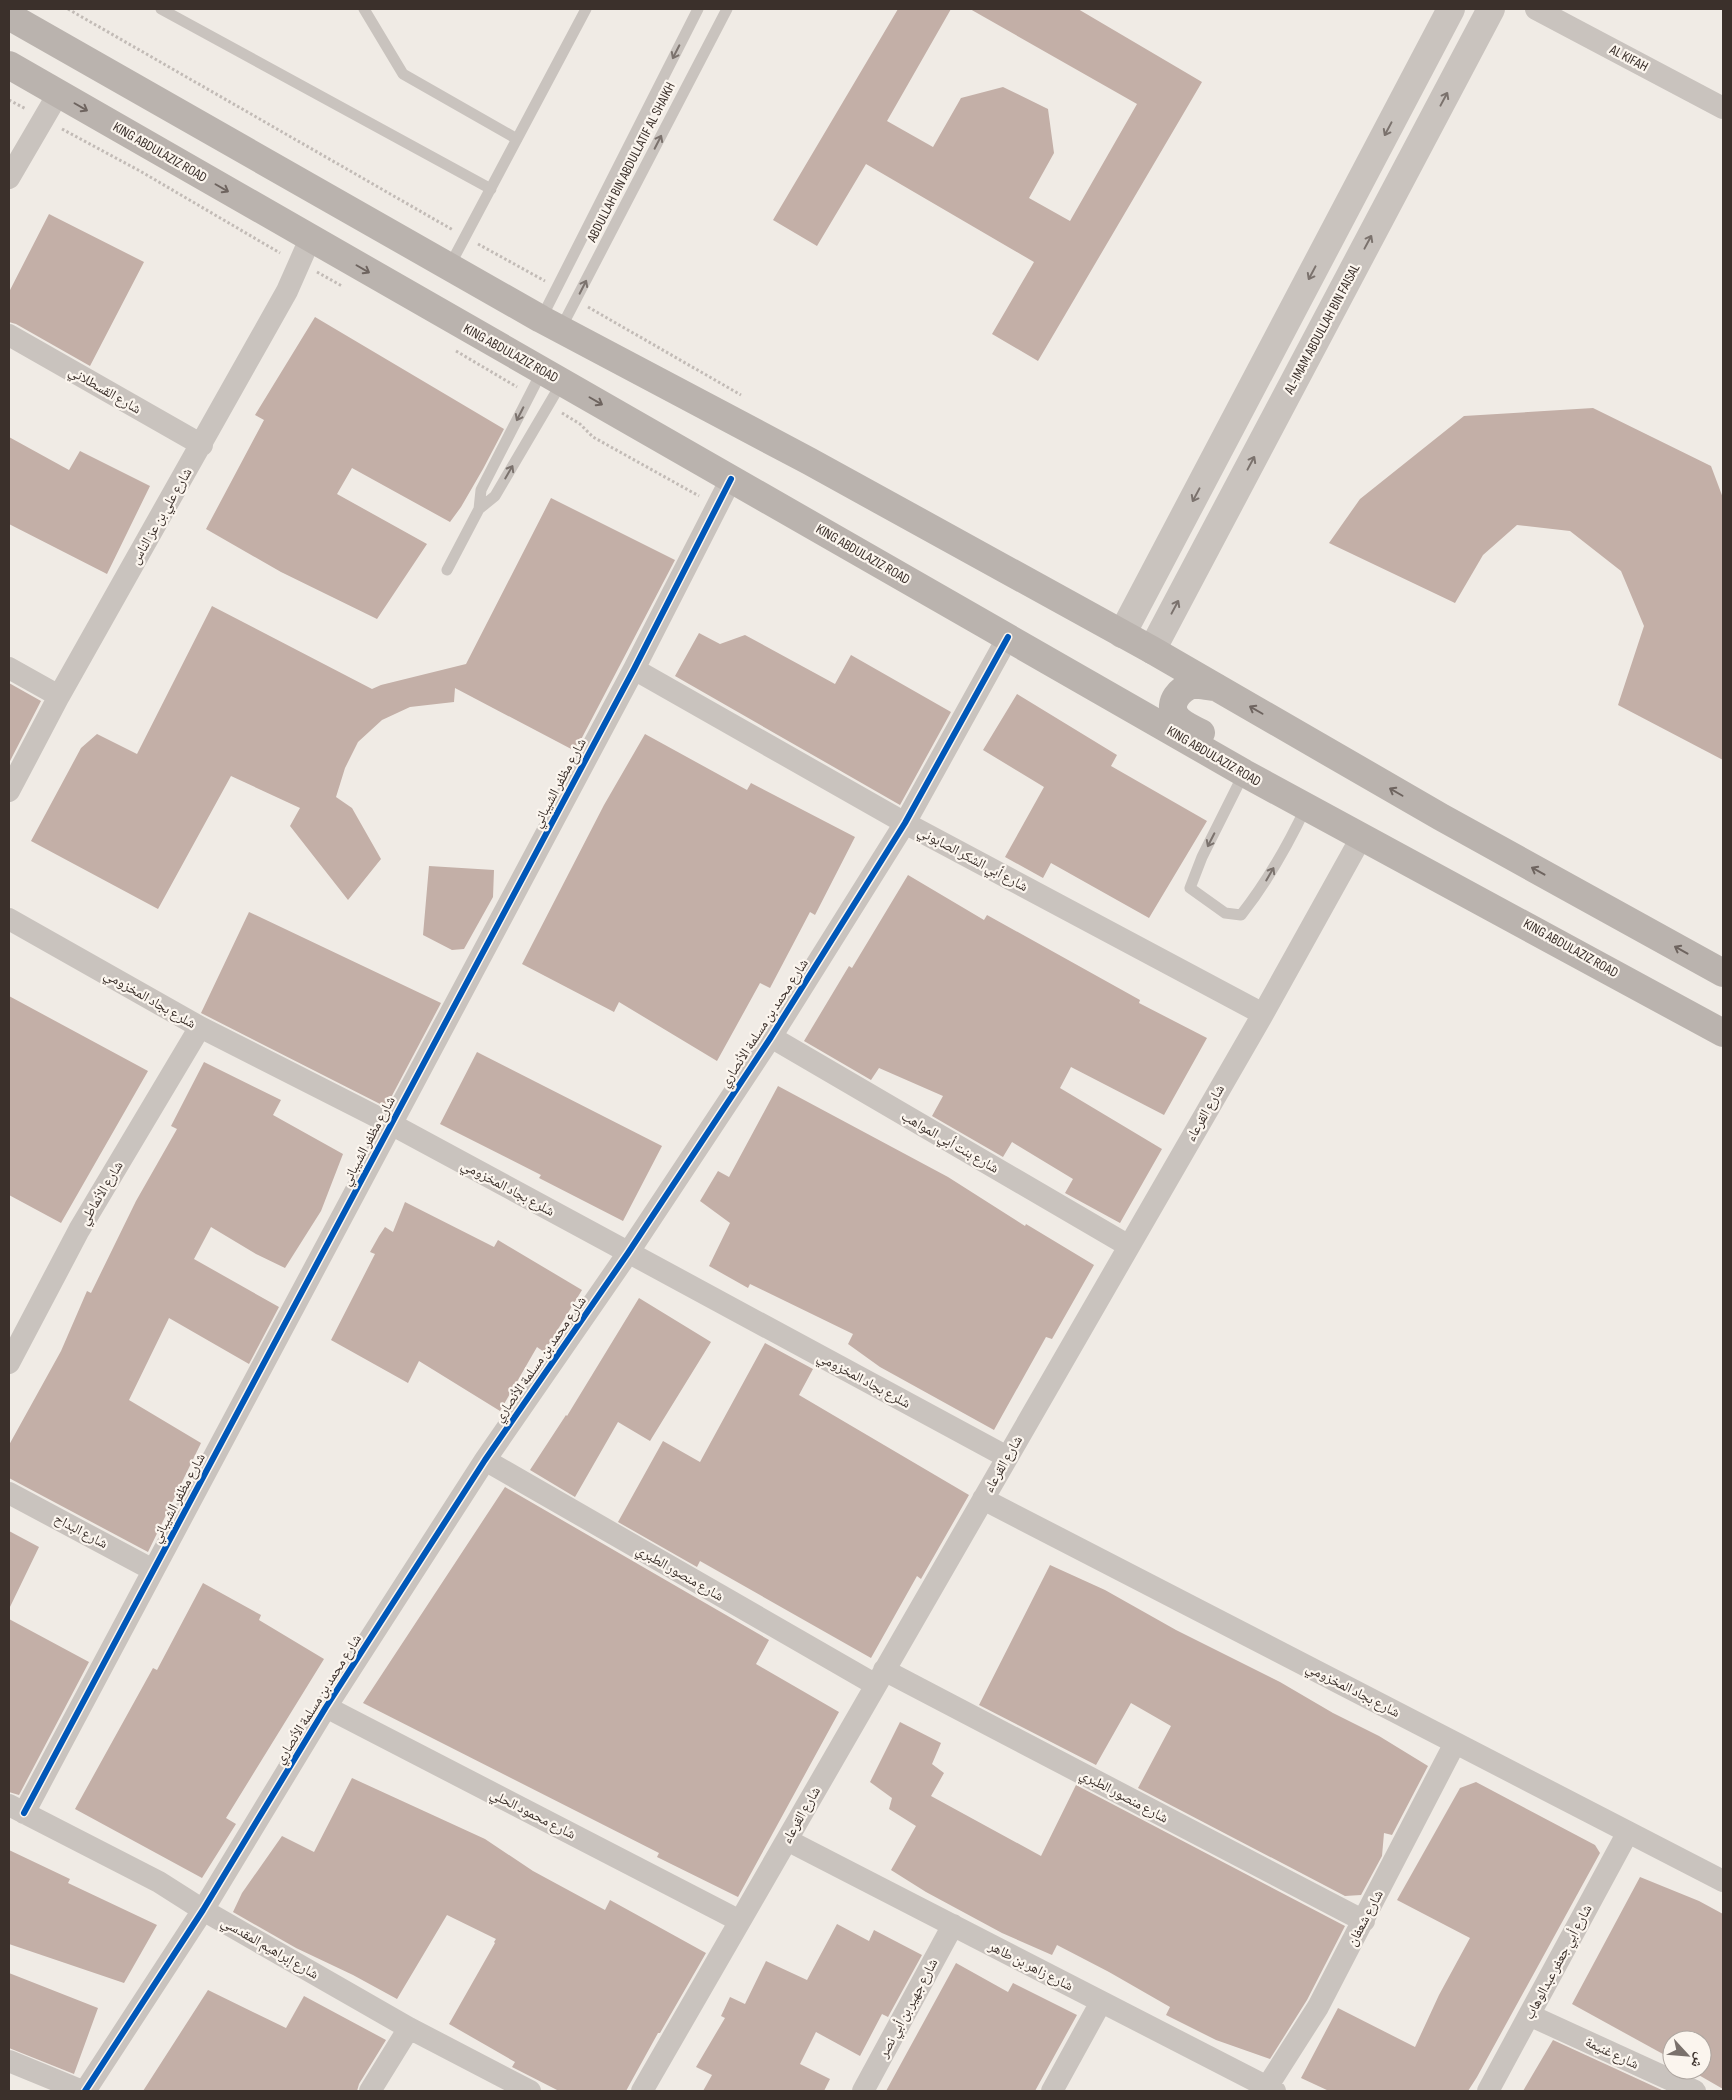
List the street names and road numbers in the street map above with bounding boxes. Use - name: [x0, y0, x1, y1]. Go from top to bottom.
- street label: AL KIFAH: [1606, 40, 1651, 75]
- street label: ABDULLAH BIN ABDULLATIF AL SHAIKH: [583, 79, 679, 246]
- street label: KING ABDULAZIZ ROAD: [110, 118, 210, 186]
- street label: AL-IMAM ABDULLAH BIN FAISAL: [1280, 261, 1364, 398]
- street label: KING ABDULAZIZ ROAD: [461, 320, 561, 386]
- street label: شارع القسطلاني: [65, 362, 144, 420]
- street label: شارع علي بن عز الناس: [127, 465, 198, 569]
- street label: KING ABDULAZIZ ROAD: [813, 520, 913, 588]
- street label: KING ABDULAZIZ ROAD: [1164, 722, 1264, 790]
- street label: شارع مظفر الشيباني: [528, 735, 592, 832]
- street label: شارع أبي الشكر الصابوني: [914, 823, 1031, 897]
- street label: KING ABDULAZIZ ROAD: [1521, 915, 1621, 981]
- street label: شارع محمد بن مسلمة الأنصاري: [716, 956, 814, 1092]
- street label: شلرع بجاد المخزومي: [100, 966, 199, 1034]
- street label: شارع القرعاء: [1182, 1081, 1229, 1145]
- street label: شارع مظفر الشيباني: [337, 1093, 401, 1190]
- street label: شارع بنت أبي المواهب: [897, 1107, 1002, 1179]
- street label: شلرع بجاد المخزومي: [457, 1156, 558, 1222]
- street label: شارع الأنماطي: [75, 1158, 129, 1229]
- street label: شارع محمد بن مسلمة الأنصاري: [490, 1293, 592, 1427]
- street label: شلرع بجاد المخزومي: [813, 1348, 914, 1414]
- street label: شارع القرعاء: [980, 1432, 1027, 1496]
- street label: شارع مظفر الشيباني: [147, 1450, 211, 1547]
- street label: شارع البداح: [51, 1510, 111, 1553]
- street label: شارع منصور الطبري: [632, 1541, 727, 1607]
- street label: شارع محمد بن مسلمة الأنصاري: [271, 1631, 367, 1768]
- street label: شارع بجاد المخزومي: [1302, 1659, 1403, 1723]
- street label: شارع منصور الطبري: [1076, 1766, 1171, 1829]
- street label: شارع القرعاء: [778, 1783, 825, 1847]
- street label: شارع محمود الحلي: [486, 1785, 579, 1845]
- street label: شارع شعفان: [1343, 1887, 1388, 1949]
- street label: شارع أبي جعفر عبدالوهاب: [1520, 1902, 1598, 2024]
- street label: شارع إبراهيم المقدسي: [217, 1913, 322, 1985]
- street label: شارع زاهر بن طاهر: [985, 1937, 1076, 1995]
- street label: شارع جهير بن أبي نصر: [874, 1956, 944, 2063]
- street label: شارع غنيمة: [1582, 2033, 1641, 2074]

